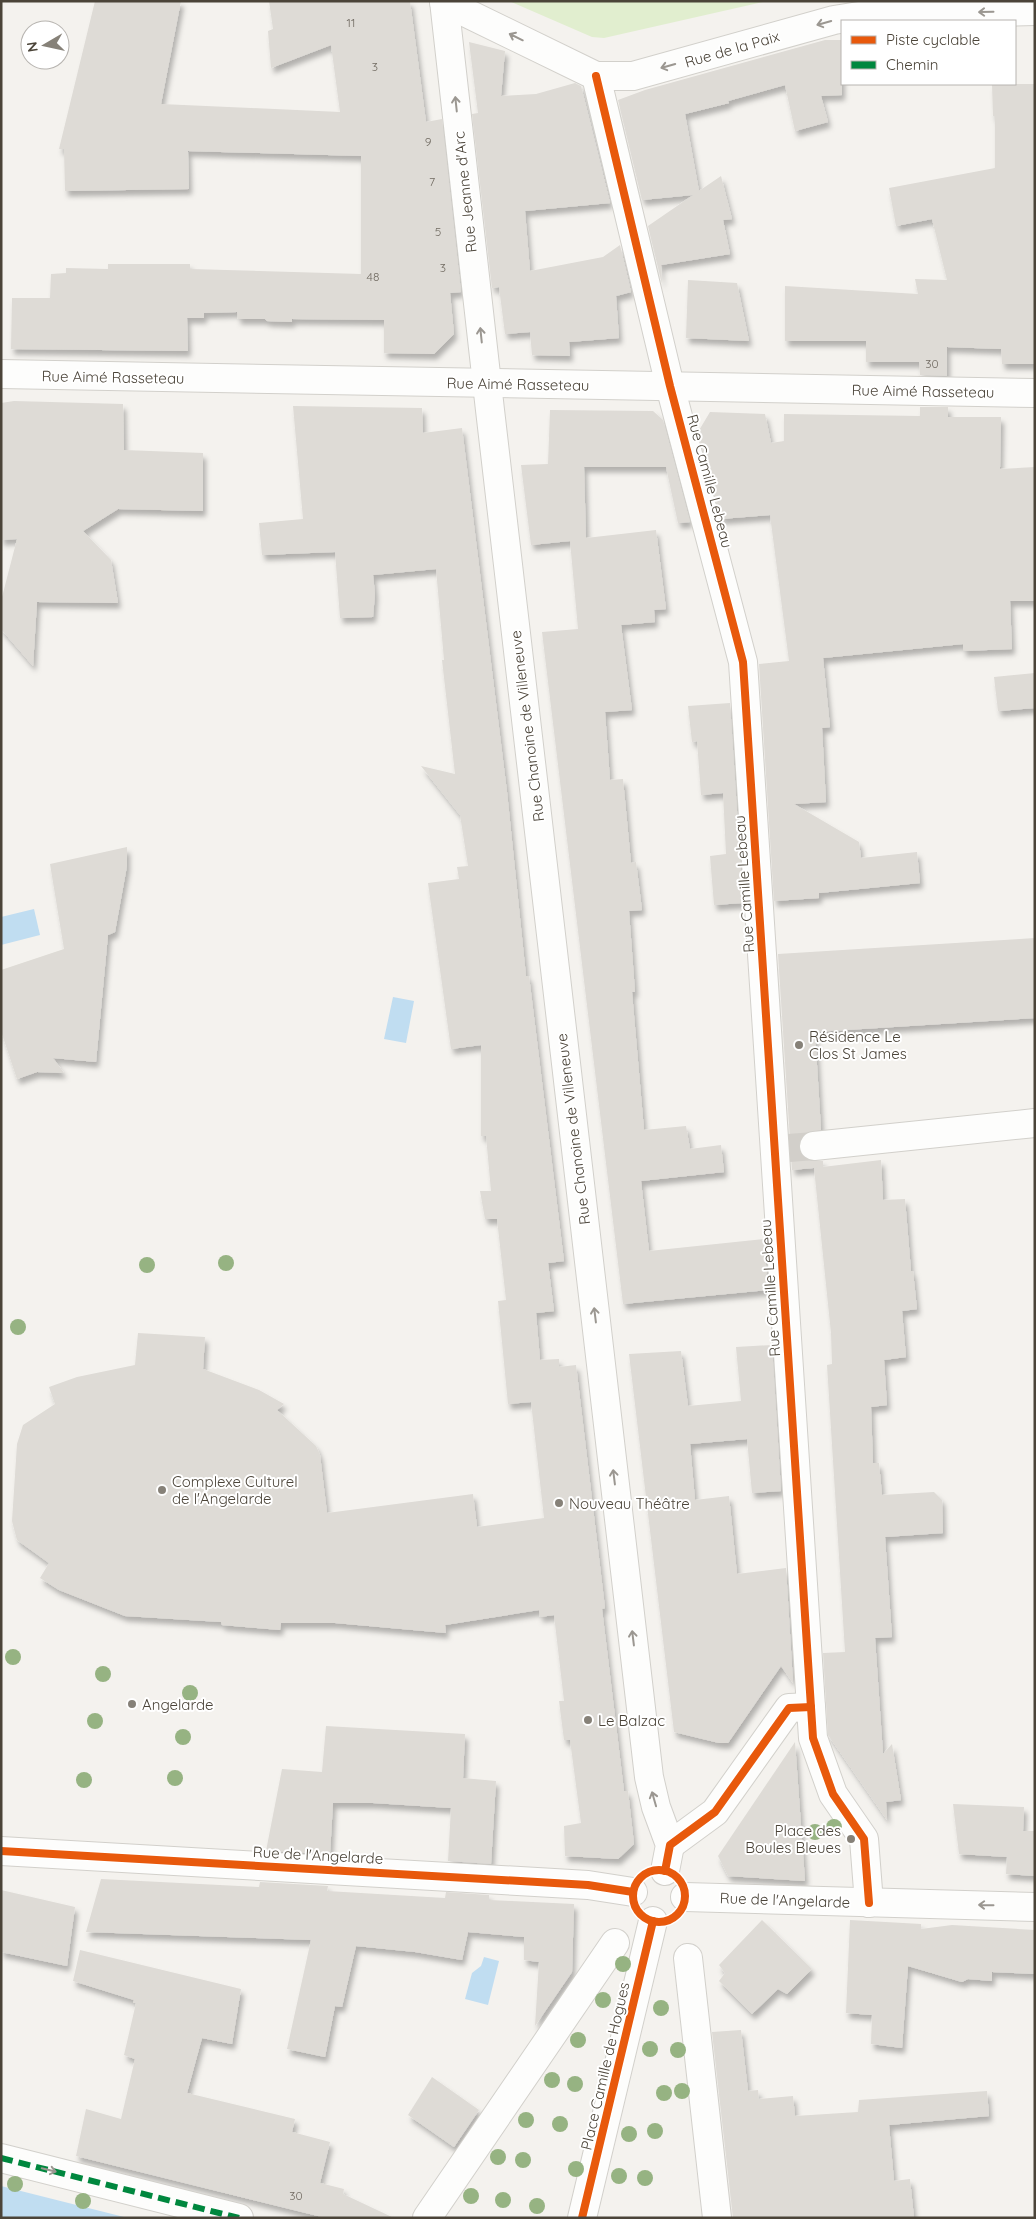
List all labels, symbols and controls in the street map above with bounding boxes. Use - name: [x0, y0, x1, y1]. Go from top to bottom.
- one-way arrow: [978, 7, 994, 17]
- house number: 11: [347, 15, 355, 30]
- one-way arrow: [817, 19, 833, 28]
- north arrow: [20, 20, 70, 70]
- legend: [841, 20, 1016, 85]
- street label: Rue de la Paix: [682, 26, 782, 72]
- text: Piste cyclable: [886, 30, 980, 49]
- one-way arrow: [508, 31, 523, 41]
- text: N: [22, 41, 42, 54]
- text: Chemin: [886, 55, 938, 74]
- house number: 3: [372, 59, 378, 74]
- one-way arrow: [660, 62, 676, 72]
- one-way arrow: [451, 96, 461, 112]
- street label: Rue Jeanne d'Arc: [449, 130, 481, 254]
- house number: 9: [425, 134, 432, 149]
- house number: 7: [429, 174, 435, 189]
- house number: 5: [435, 224, 441, 239]
- house number: 3: [440, 260, 446, 275]
- house number: 48: [367, 269, 379, 284]
- one-way arrow: [476, 327, 486, 343]
- house number: 30: [925, 356, 939, 371]
- street label: Rue Aimé Rasseteau: [41, 366, 185, 388]
- street label: Rue Aimé Rasseteau: [446, 373, 590, 395]
- street label: Rue Aimé Rasseteau: [851, 380, 995, 402]
- street label: Rue Camille Lebeau: [683, 412, 737, 550]
- street label: Rue Chanoine de Villeneuve: [506, 629, 548, 823]
- street label: Rue Camille Lebeau: [730, 815, 758, 953]
- place label: Résidence Le Clos St James: [809, 1027, 907, 1063]
- street label: Rue Chanoine de Villeneuve: [552, 1032, 594, 1226]
- marker: Résidence Le Clos St James: [793, 1039, 805, 1051]
- street label: Rue Camille Lebeau: [756, 1219, 784, 1357]
- one-way arrow: [590, 1308, 600, 1324]
- one-way arrow: [609, 1469, 619, 1485]
- place label: Complexe Culturel de l'Angelarde: [172, 1472, 298, 1508]
- marker: Complexe Culturel de l'Angelarde: [156, 1484, 168, 1496]
- place label: Nouveau Théâtre: [569, 1494, 690, 1513]
- marker: Nouveau Théâtre: [553, 1497, 565, 1509]
- one-way arrow: [628, 1630, 638, 1646]
- place label: Angelarde: [142, 1695, 213, 1714]
- marker: Angelarde: [126, 1698, 138, 1710]
- place label: Le Balzac: [598, 1711, 665, 1730]
- marker: Le Balzac: [582, 1714, 594, 1726]
- one-way arrow: [648, 1791, 658, 1807]
- place label: Place des Boules Bleues: [745, 1821, 841, 1857]
- marker: Place des Boules Bleues: [845, 1833, 857, 1845]
- street label: Rue de l'Angelarde: [252, 1842, 384, 1868]
- street label: Rue de l'Angelarde: [719, 1888, 851, 1912]
- one-way arrow: [978, 1901, 994, 1910]
- street label: Place Camille de Hogues: [576, 1980, 634, 2152]
- one-way arrow: [40, 2166, 56, 2175]
- house number: 30: [289, 2188, 303, 2203]

